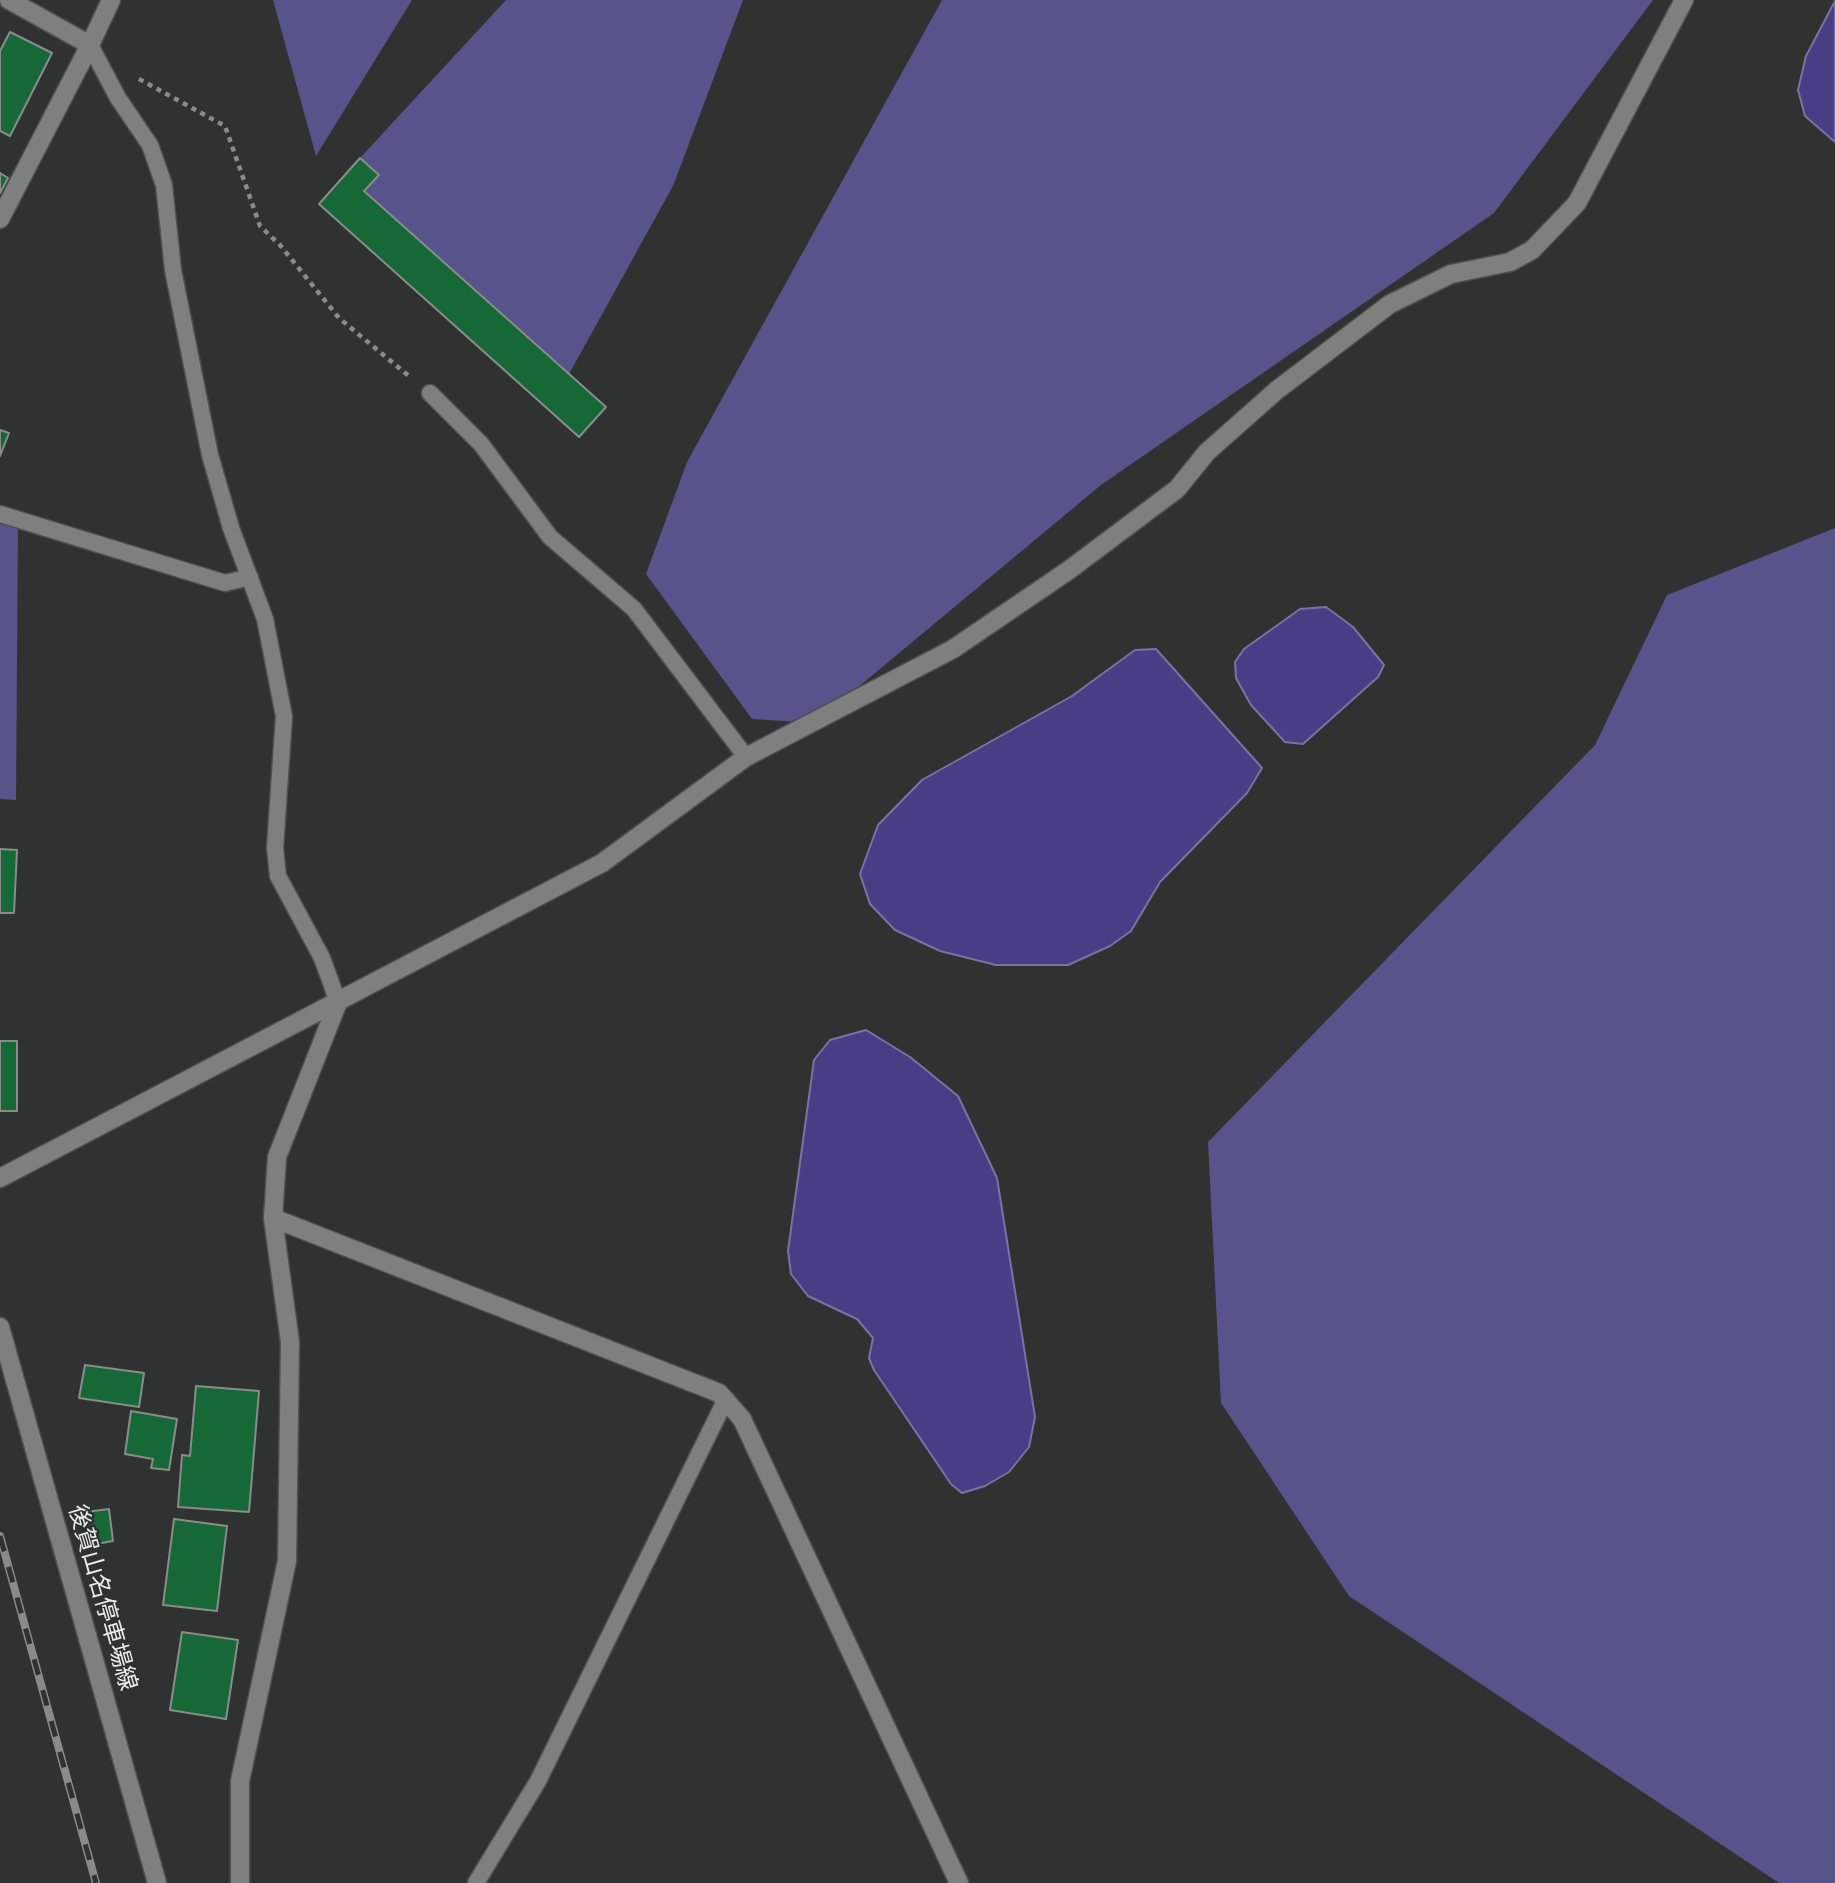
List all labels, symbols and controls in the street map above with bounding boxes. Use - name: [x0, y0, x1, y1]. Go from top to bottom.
- street label: 後賀山名停車場線: [62, 1502, 142, 1694]

